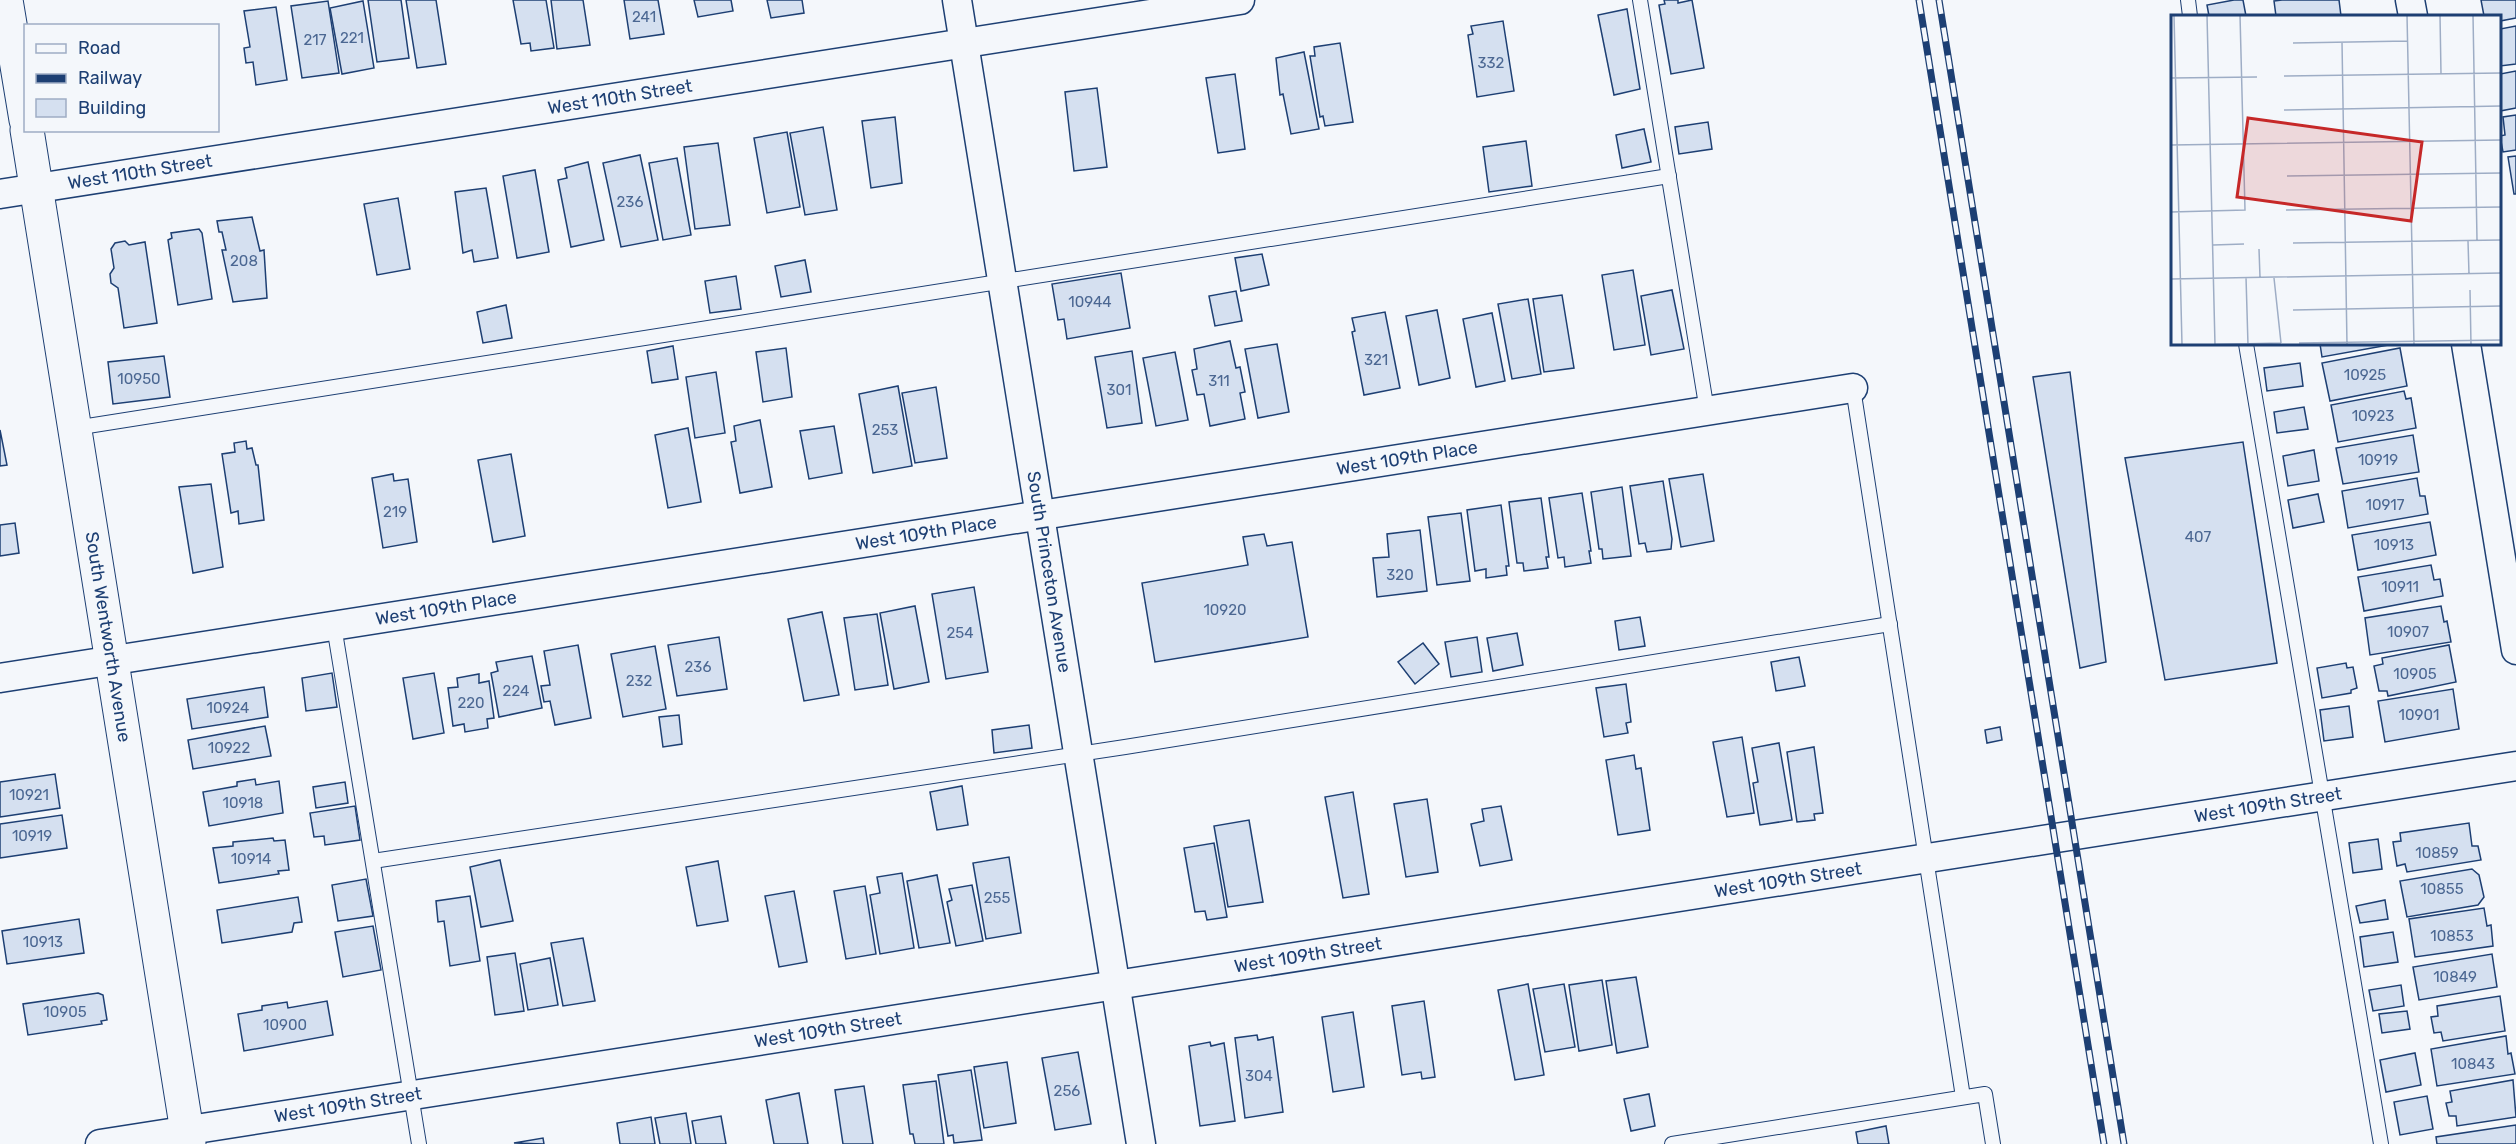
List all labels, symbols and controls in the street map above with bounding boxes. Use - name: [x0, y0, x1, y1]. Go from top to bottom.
- house number: 241: [632, 8, 656, 26]
- inset map: [2171, 15, 2501, 345]
- legend: [24, 24, 219, 132]
- house number: 221: [340, 29, 364, 47]
- house number: 217: [304, 31, 327, 49]
- text: Road: [78, 37, 121, 59]
- house number: 332: [1478, 54, 1505, 72]
- text: Railway: [78, 67, 142, 89]
- street label: West 110th Street: [546, 75, 694, 119]
- text: Building: [78, 97, 146, 119]
- street label: West 110th Street: [66, 150, 214, 194]
- house number: 236: [617, 193, 643, 211]
- house number: 208: [230, 252, 258, 270]
- house number: 10944: [1068, 293, 1112, 311]
- house number: 321: [1364, 351, 1388, 369]
- house number: 10925: [2344, 366, 2386, 384]
- house number: 10950: [117, 370, 161, 388]
- house number: 311: [1208, 372, 1230, 390]
- house number: 301: [1107, 381, 1131, 399]
- house number: 10923: [2352, 407, 2394, 425]
- house number: 253: [872, 421, 898, 439]
- street label: West 109th Place: [1335, 436, 1479, 480]
- house number: 10919: [2358, 451, 2398, 469]
- street label: South Princeton Avenue: [1022, 470, 1076, 674]
- house number: 10917: [2366, 496, 2405, 514]
- house number: 219: [383, 503, 407, 521]
- street label: West 109th Place: [854, 511, 998, 555]
- house number: 407: [2185, 528, 2212, 546]
- street label: South Wentworth Avenue: [80, 530, 136, 744]
- house number: 10913: [2374, 536, 2414, 554]
- house number: 320: [1386, 566, 1414, 584]
- house number: 10911: [2381, 578, 2419, 596]
- street label: West 109th Place: [374, 586, 518, 630]
- house number: 10920: [1203, 601, 1247, 619]
- house number: 10907: [2387, 623, 2429, 641]
- house number: 254: [946, 624, 974, 642]
- house number: 236: [685, 658, 711, 676]
- house number: 10905: [2393, 665, 2437, 683]
- house number: 232: [626, 672, 652, 690]
- house number: 224: [503, 682, 529, 700]
- house number: 220: [457, 694, 485, 712]
- house number: 10924: [207, 699, 249, 717]
- house number: 10901: [2399, 706, 2439, 724]
- house number: 10922: [208, 739, 250, 757]
- street label: West 109th Street: [2193, 782, 2343, 828]
- house number: 10921: [9, 786, 49, 804]
- house number: 10918: [223, 794, 263, 812]
- house number: 10919: [12, 827, 52, 845]
- house number: 10859: [2415, 844, 2459, 862]
- house number: 10914: [231, 850, 271, 868]
- street label: West 109th Street: [1713, 857, 1863, 903]
- house number: 10855: [2420, 880, 2464, 898]
- house number: 255: [984, 889, 1010, 907]
- house number: 10853: [2430, 927, 2474, 945]
- street label: West 109th Street: [1233, 932, 1383, 978]
- house number: 10913: [23, 933, 63, 951]
- house number: 10849: [2433, 968, 2477, 986]
- house number: 10905: [43, 1003, 87, 1021]
- street label: West 109th Street: [753, 1007, 903, 1053]
- house number: 10900: [263, 1016, 307, 1034]
- house number: 10843: [2451, 1055, 2495, 1073]
- house number: 304: [1245, 1067, 1273, 1085]
- street label: West 109th Street: [273, 1082, 423, 1128]
- house number: 256: [1054, 1082, 1080, 1100]

